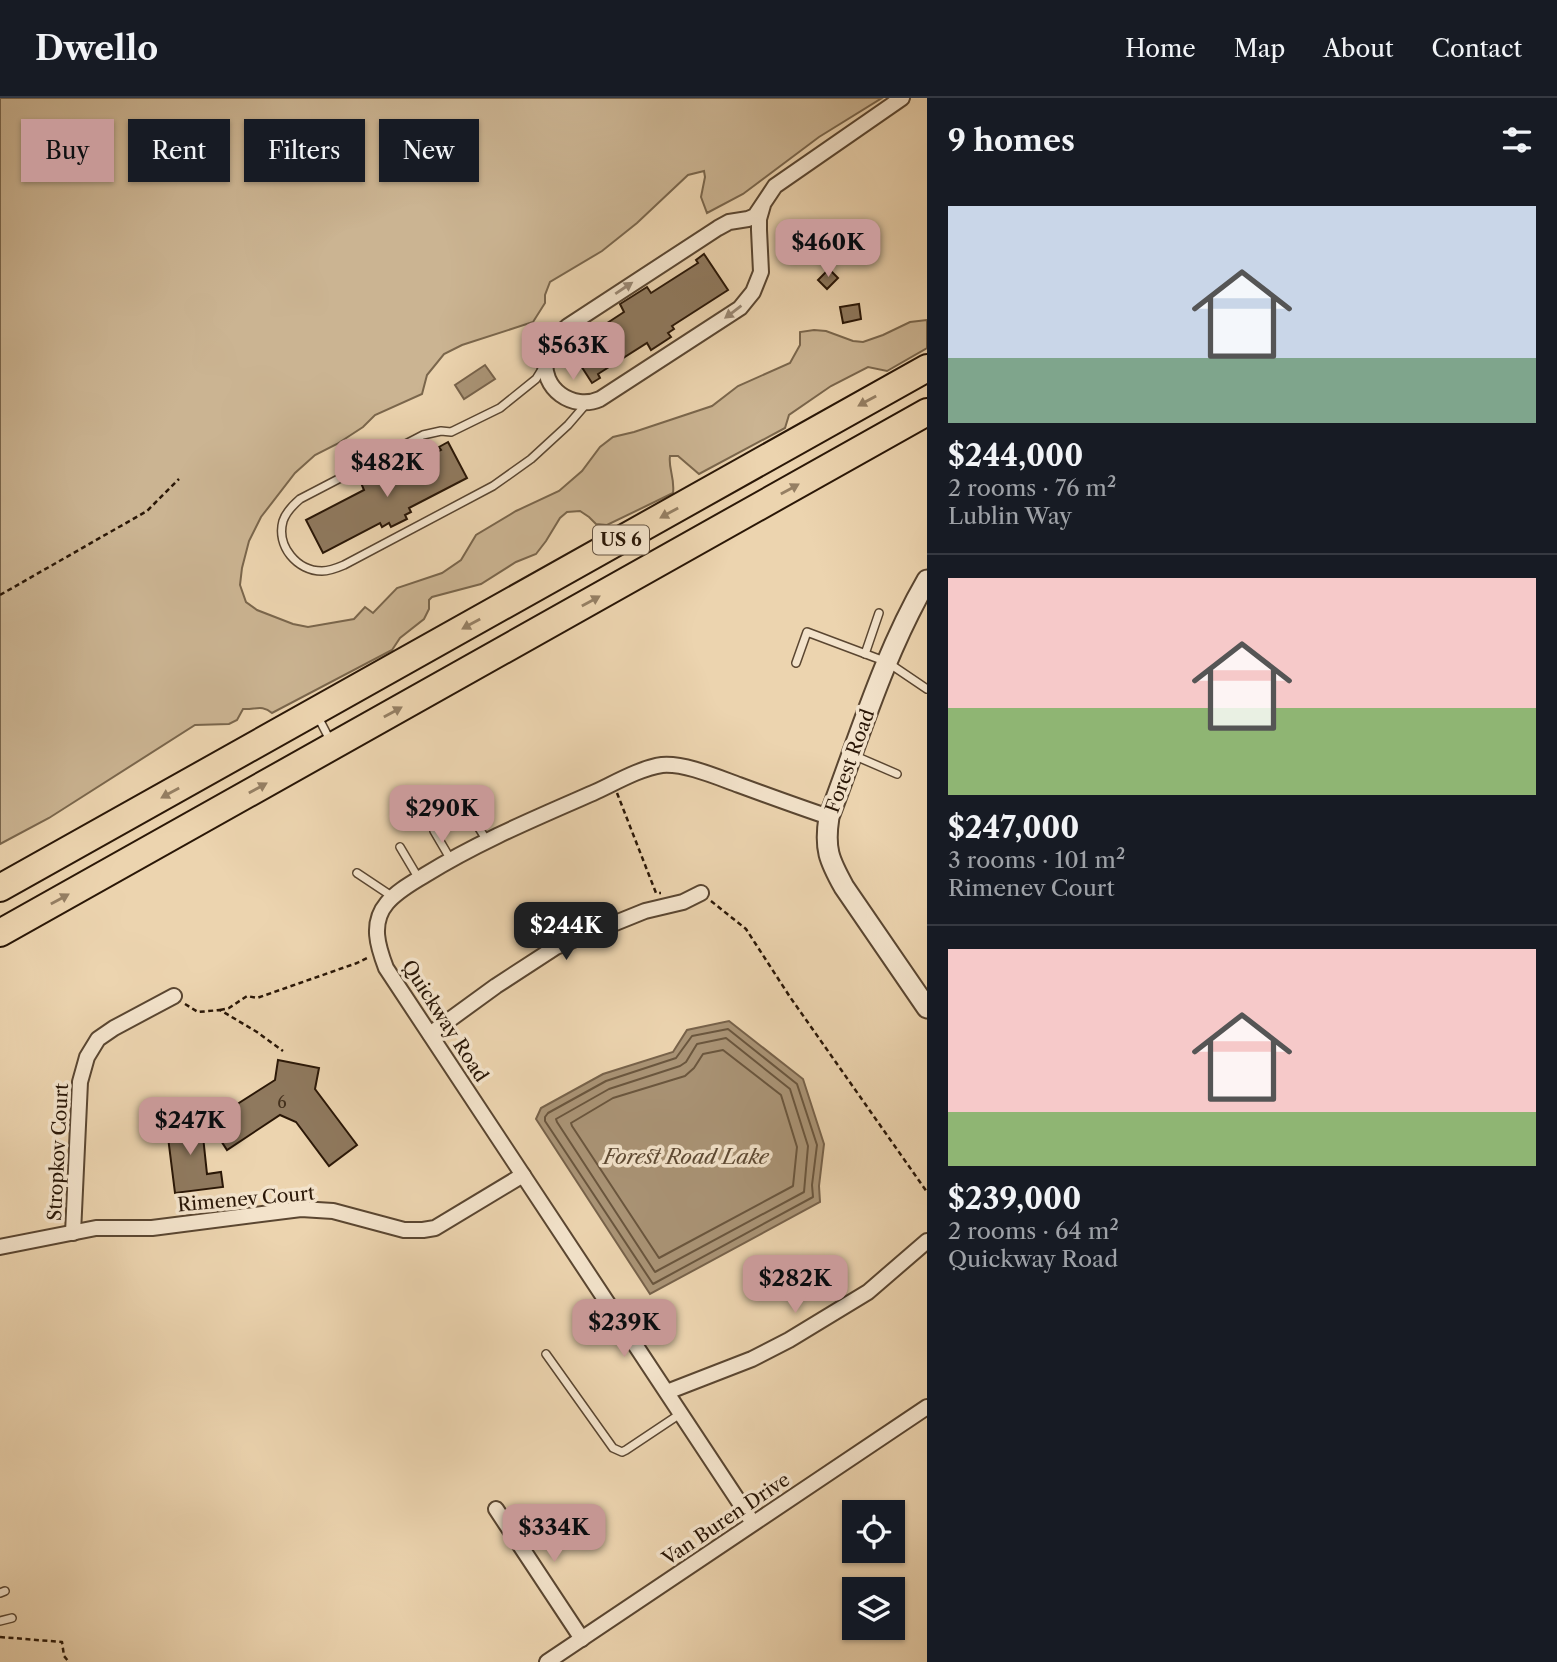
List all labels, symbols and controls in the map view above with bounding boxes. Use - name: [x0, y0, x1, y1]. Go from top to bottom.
- text: Dwello: [35, 28, 158, 69]
- text: Home: [1125, 34, 1196, 63]
- text: Map: [1234, 34, 1285, 63]
- text: About: [1323, 34, 1394, 63]
- text: Contact: [1432, 34, 1522, 63]
- chip: Buy: [21, 119, 114, 182]
- chip: Rent: [128, 119, 230, 182]
- chip: Filters: [244, 119, 365, 182]
- chip: New: [379, 119, 479, 182]
- icon: filters: [1498, 121, 1536, 159]
- text: 9 homes: [948, 122, 1075, 159]
- pin: $460K: [779, 220, 877, 279]
- text: $460K: [791, 228, 865, 256]
- icon: home: [1179, 251, 1305, 377]
- one-way arrow: [615, 281, 633, 295]
- one-way arrow: [725, 304, 743, 319]
- pin: $563K: [524, 322, 622, 382]
- text: $563K: [538, 331, 608, 359]
- one-way arrow: [858, 395, 877, 407]
- text: $244,000: [948, 437, 1083, 474]
- pin: $482K: [338, 440, 436, 499]
- text: $482K: [351, 448, 423, 476]
- text: 2 rooms · 76 m²: [948, 474, 1116, 502]
- one-way arrow: [780, 483, 799, 495]
- text: Lublin Way: [948, 502, 1072, 530]
- one-way arrow: [659, 507, 679, 519]
- road number: US 6: [593, 526, 649, 555]
- one-way arrow: [581, 595, 601, 607]
- one-way arrow: [461, 618, 480, 630]
- icon: home: [1179, 623, 1305, 749]
- one-way arrow: [383, 706, 402, 718]
- street label: Forest Road: [821, 706, 880, 816]
- one-way arrow: [248, 782, 268, 794]
- pin: $290K: [393, 786, 491, 845]
- one-way arrow: [160, 787, 180, 799]
- text: $290K: [405, 794, 479, 822]
- text: $247,000: [948, 809, 1079, 846]
- text: 3 rooms · 101 m²: [948, 846, 1125, 874]
- text: Rimenev Court: [948, 874, 1115, 902]
- one-way arrow: [50, 893, 69, 905]
- pin: $244K: [517, 902, 615, 962]
- text: $244K: [530, 911, 602, 939]
- street label: Quickway Road: [397, 956, 493, 1087]
- icon: home: [1179, 994, 1305, 1120]
- street label: Stropkov Court: [43, 1082, 73, 1222]
- house number: 6: [277, 1092, 287, 1112]
- pin: $247K: [141, 1098, 239, 1157]
- text: $247K: [155, 1106, 225, 1134]
- water label: Forest Road Lake: [601, 1144, 770, 1169]
- text: $239,000: [948, 1180, 1081, 1217]
- street label: Rimenev Court: [176, 1182, 316, 1216]
- text: 2 rooms · 64 m²: [948, 1217, 1119, 1245]
- text: Quickway Road: [948, 1245, 1118, 1273]
- pin: $282K: [746, 1256, 844, 1315]
- text: $282K: [759, 1264, 831, 1292]
- pin: $239K: [575, 1300, 673, 1359]
- text: $239K: [588, 1308, 660, 1336]
- street label: Van Buren Drive: [657, 1468, 794, 1571]
- map controls: [842, 1500, 905, 1640]
- button: locate: [842, 1500, 905, 1563]
- pin: $334K: [505, 1504, 603, 1564]
- text: $334K: [519, 1513, 589, 1541]
- button: layers: [842, 1577, 905, 1640]

